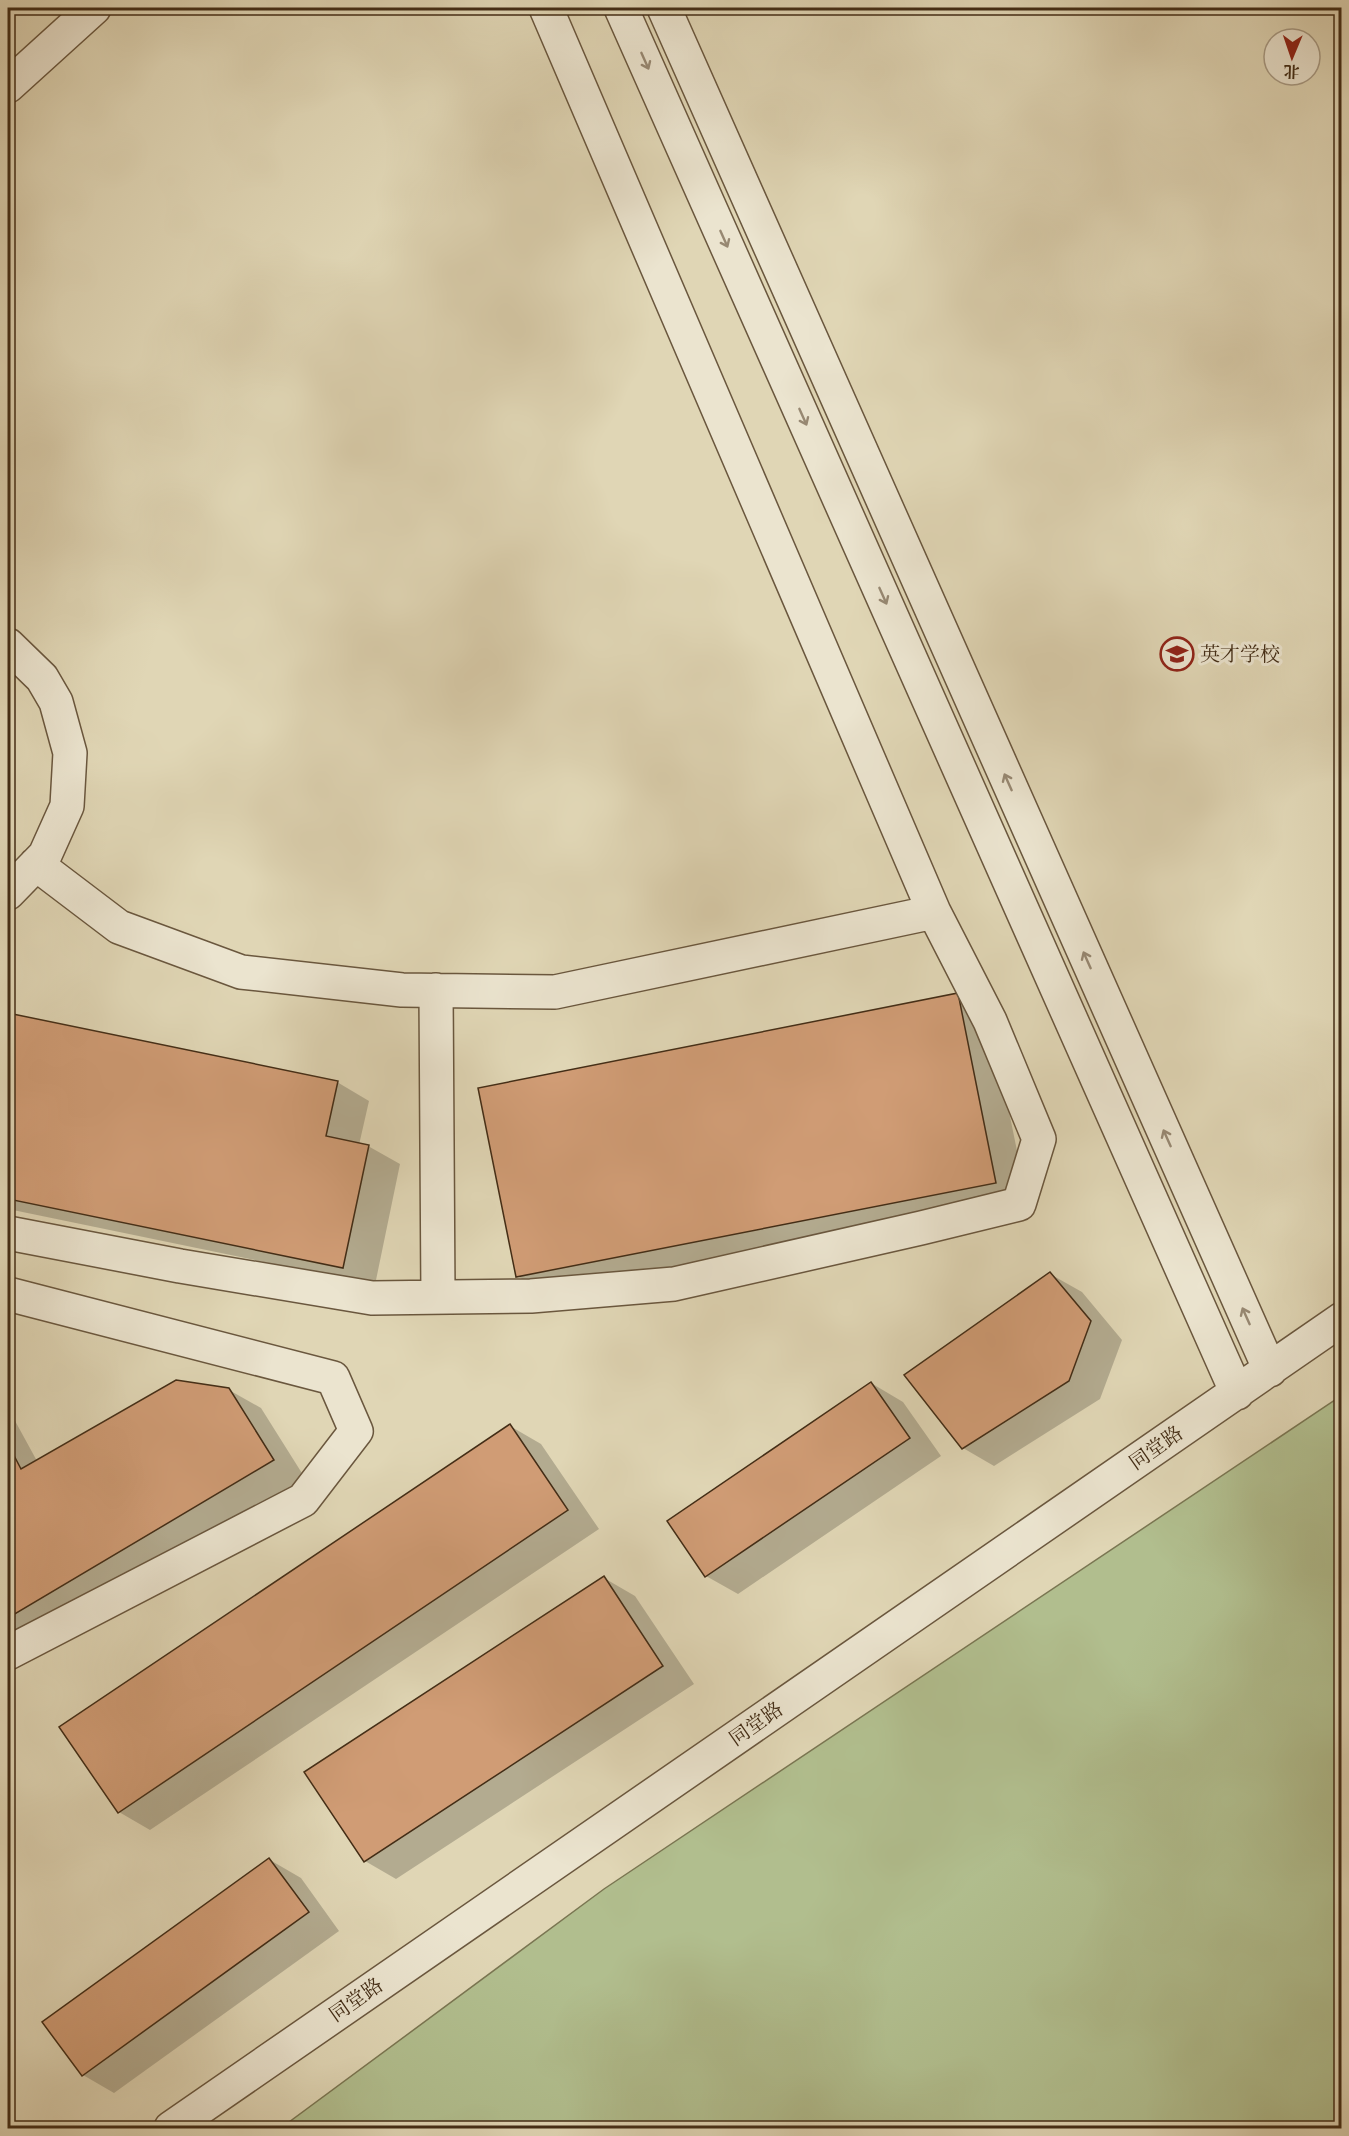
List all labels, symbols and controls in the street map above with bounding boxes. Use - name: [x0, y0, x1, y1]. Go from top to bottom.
- north arrow: [1262, 27, 1322, 87]
- one-way arrow: [640, 51, 651, 70]
- text: 北: [1283, 61, 1300, 81]
- one-way arrow: [719, 230, 730, 248]
- one-way arrow: [798, 408, 810, 426]
- one-way arrow: [877, 586, 889, 604]
- school or university icon: 英才学校: [1159, 636, 1195, 672]
- place label: 英才学校: [1200, 642, 1280, 667]
- one-way arrow: [1002, 773, 1013, 791]
- one-way arrow: [1081, 951, 1093, 969]
- one-way arrow: [1160, 1129, 1171, 1147]
- one-way arrow: [1240, 1307, 1251, 1326]
- street label: 同堂路: [1124, 1421, 1188, 1475]
- street label: 同堂路: [724, 1697, 788, 1751]
- street label: 同堂路: [324, 1973, 388, 2027]

